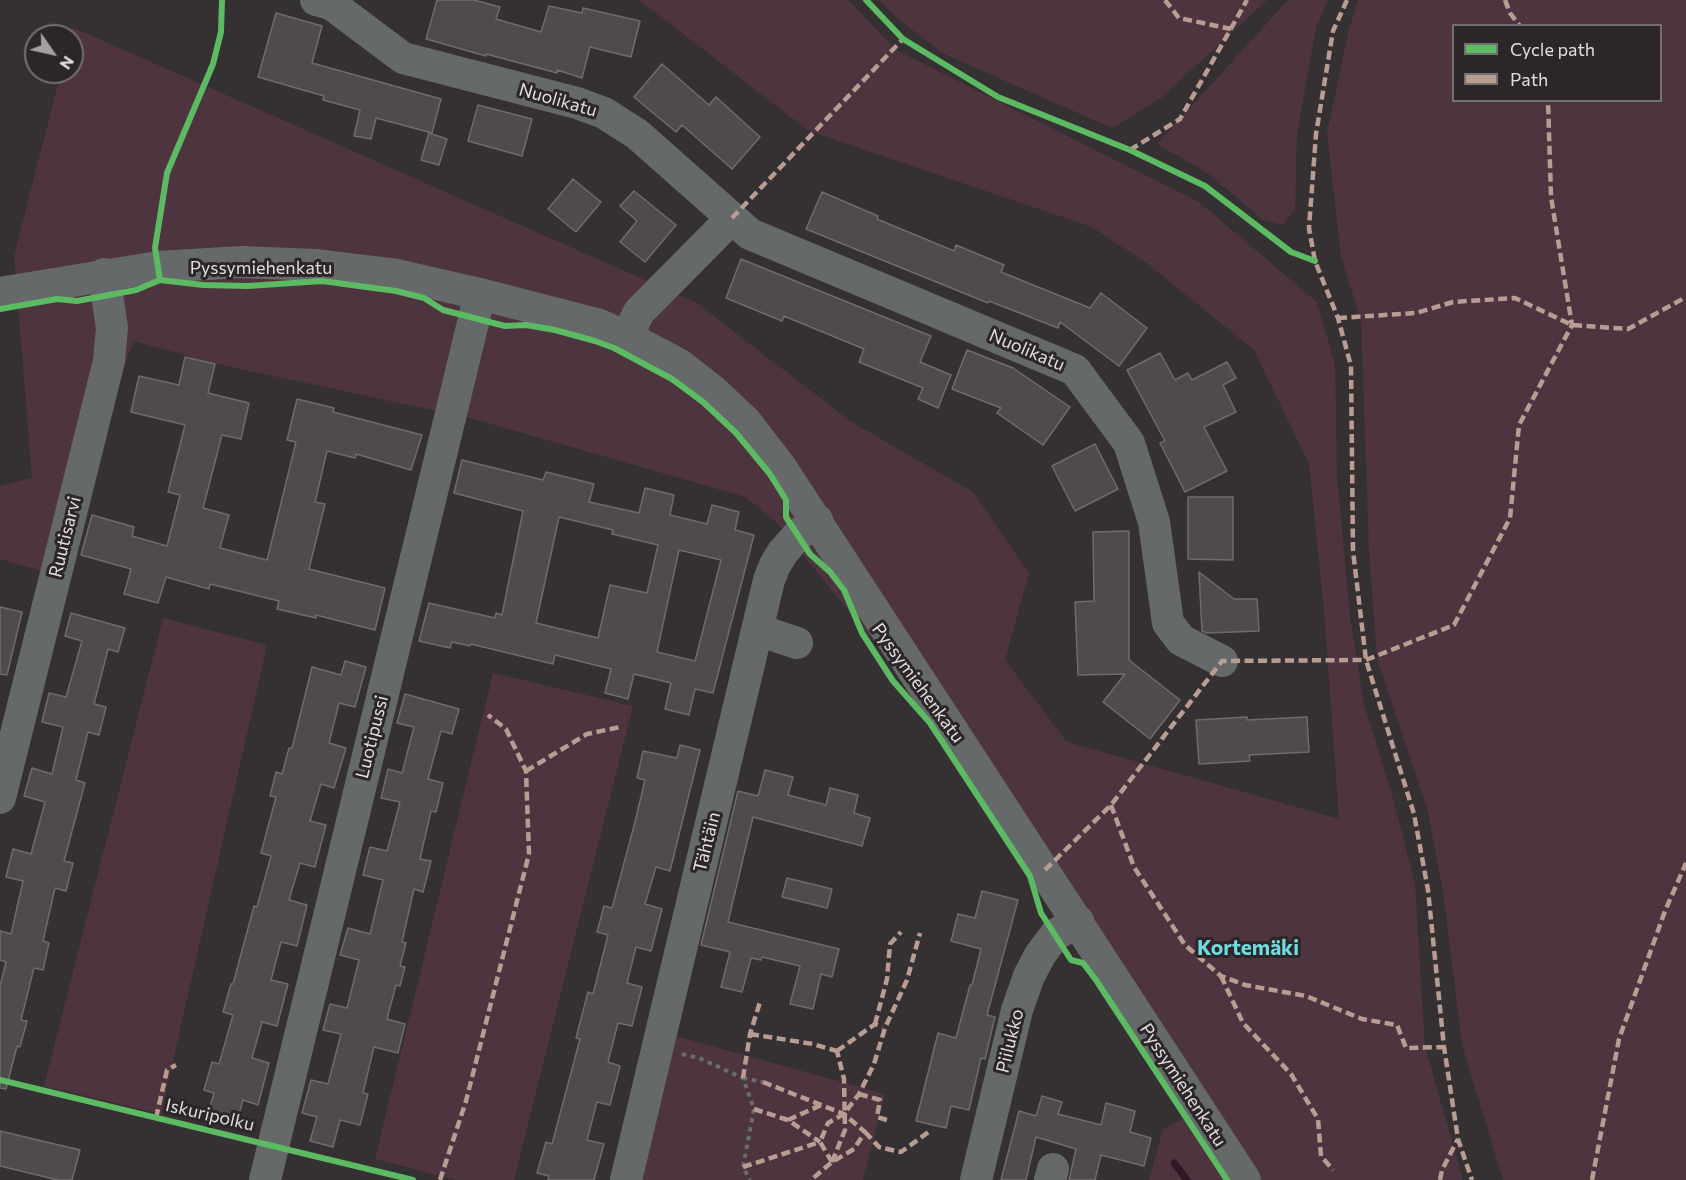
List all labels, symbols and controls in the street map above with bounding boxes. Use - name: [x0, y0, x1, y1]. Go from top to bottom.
- north arrow: [24, 24, 84, 84]
- legend: [1452, 24, 1662, 102]
- text: Cycle path: [1510, 38, 1595, 60]
- text: N: [56, 53, 79, 74]
- text: Path: [1510, 68, 1548, 90]
- street label: Nuolikatu: [516, 79, 600, 121]
- street label: Pyssymiehenkatu: [190, 257, 332, 279]
- street label: Nuolikatu: [986, 324, 1068, 376]
- street label: Ruutisarvi: [45, 494, 85, 580]
- street label: Pyssymiehenkatu: [867, 619, 969, 747]
- street label: Luotipussi: [351, 693, 393, 781]
- street label: Tähtäin: [689, 810, 725, 874]
- district label: Kortemäki: [1197, 935, 1299, 961]
- street label: Piilukko: [992, 1007, 1028, 1075]
- street label: Pyssymiehenkatu: [1135, 1019, 1231, 1151]
- street label: Iskuripolku: [163, 1094, 257, 1136]

